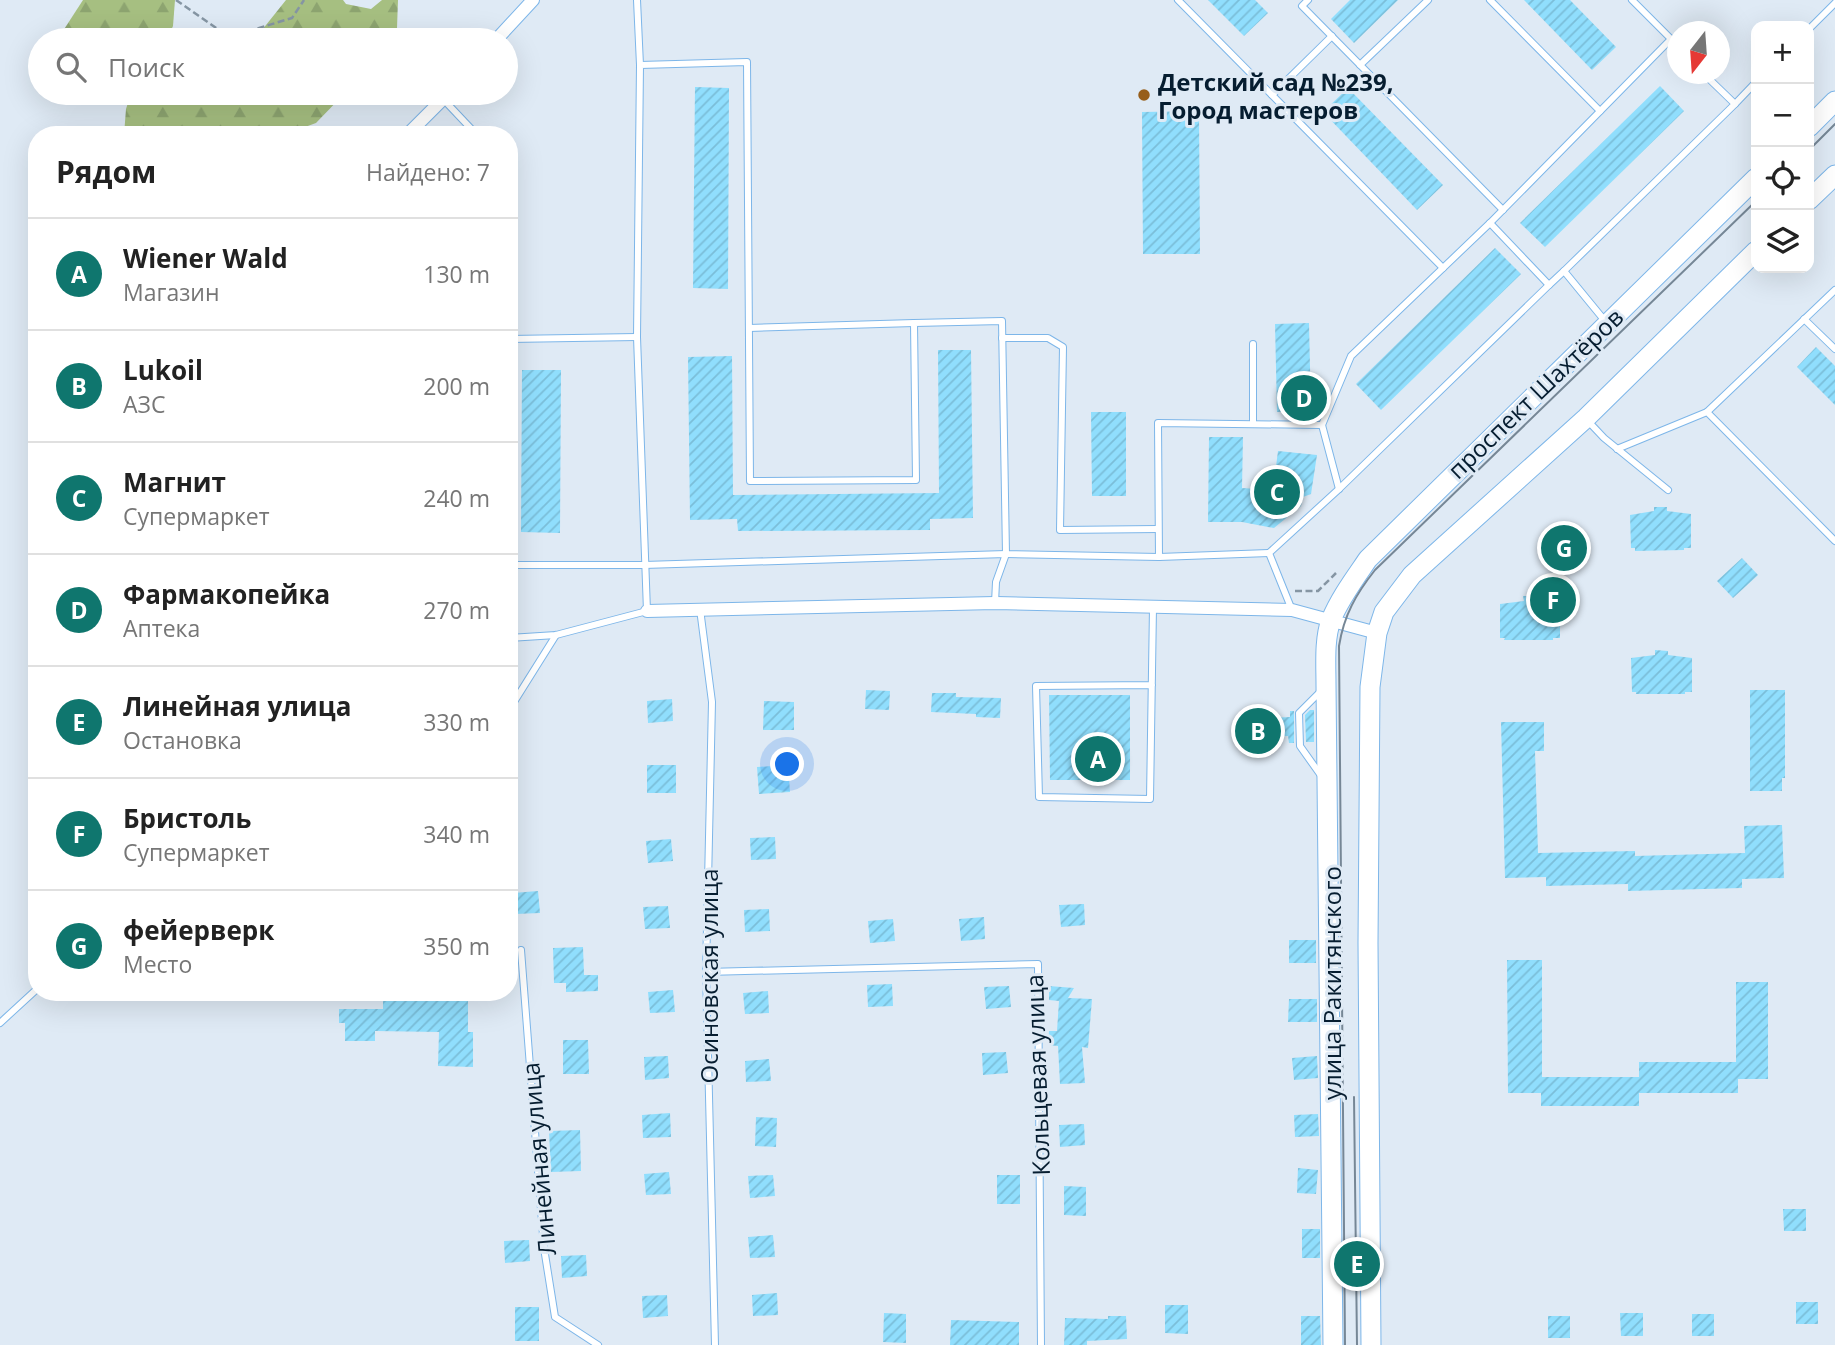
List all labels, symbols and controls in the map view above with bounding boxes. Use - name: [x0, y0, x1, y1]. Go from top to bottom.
- north arrow: [1667, 21, 1730, 84]
- map controls: [1751, 21, 1814, 273]
- button: +: [1751, 21, 1814, 84]
- search box: [28, 28, 518, 105]
- icon: search: [52, 48, 90, 86]
- text: Поиск: [108, 49, 185, 85]
- place label: Детский сад №239, Город мастеров: [1158, 65, 1394, 126]
- button: −: [1751, 84, 1814, 147]
- marker: Детский сад №239, Город мастеров: [1136, 87, 1152, 103]
- button: locate: [1751, 147, 1814, 210]
- text: Рядом: [56, 151, 156, 192]
- text: Найдено: 7: [366, 156, 490, 188]
- button: layers: [1751, 210, 1814, 273]
- text: Wiener Wald: [123, 240, 288, 276]
- text: A: [71, 258, 87, 290]
- text: 130 m: [423, 258, 490, 290]
- text: Магазин: [123, 276, 219, 308]
- street label: проспект Шахтёров: [1440, 301, 1630, 485]
- text: Lukoil: [123, 352, 203, 388]
- text: B: [71, 370, 87, 402]
- text: 200 m: [423, 370, 490, 402]
- pin: D: [1281, 372, 1327, 424]
- text: АЗС: [123, 388, 165, 420]
- text: Магнит: [123, 464, 226, 500]
- pin: C: [1254, 466, 1300, 518]
- text: C: [72, 482, 86, 514]
- text: 240 m: [423, 482, 490, 514]
- text: Супермаркет: [123, 500, 270, 532]
- pin: G: [1541, 522, 1587, 574]
- pin: F: [1530, 574, 1576, 626]
- text: Фармакопейка: [123, 576, 330, 612]
- text: D: [70, 594, 88, 626]
- text: 270 m: [423, 594, 490, 626]
- text: Аптека: [123, 612, 200, 644]
- text: Линейная улица: [123, 688, 351, 724]
- pin: B: [1235, 705, 1281, 757]
- text: E: [73, 706, 85, 738]
- text: 330 m: [423, 706, 490, 738]
- text: Остановка: [123, 724, 242, 756]
- pin: A: [1075, 733, 1121, 785]
- your location: [770, 747, 804, 781]
- text: Бристоль: [123, 800, 251, 836]
- text: F: [73, 818, 85, 850]
- text: 340 m: [423, 818, 490, 850]
- text: Супермаркет: [123, 836, 270, 868]
- street label: улица Ракитянского: [1315, 866, 1348, 1100]
- street label: Осиновская улица: [692, 869, 725, 1083]
- text: фейерверк: [123, 912, 274, 948]
- text: G: [71, 930, 87, 962]
- text: 350 m: [423, 930, 490, 962]
- text: Место: [123, 948, 192, 980]
- street label: Кольцевая улица: [1017, 974, 1057, 1176]
- street label: Линейная улица: [513, 1061, 563, 1257]
- pin: E: [1334, 1238, 1380, 1290]

